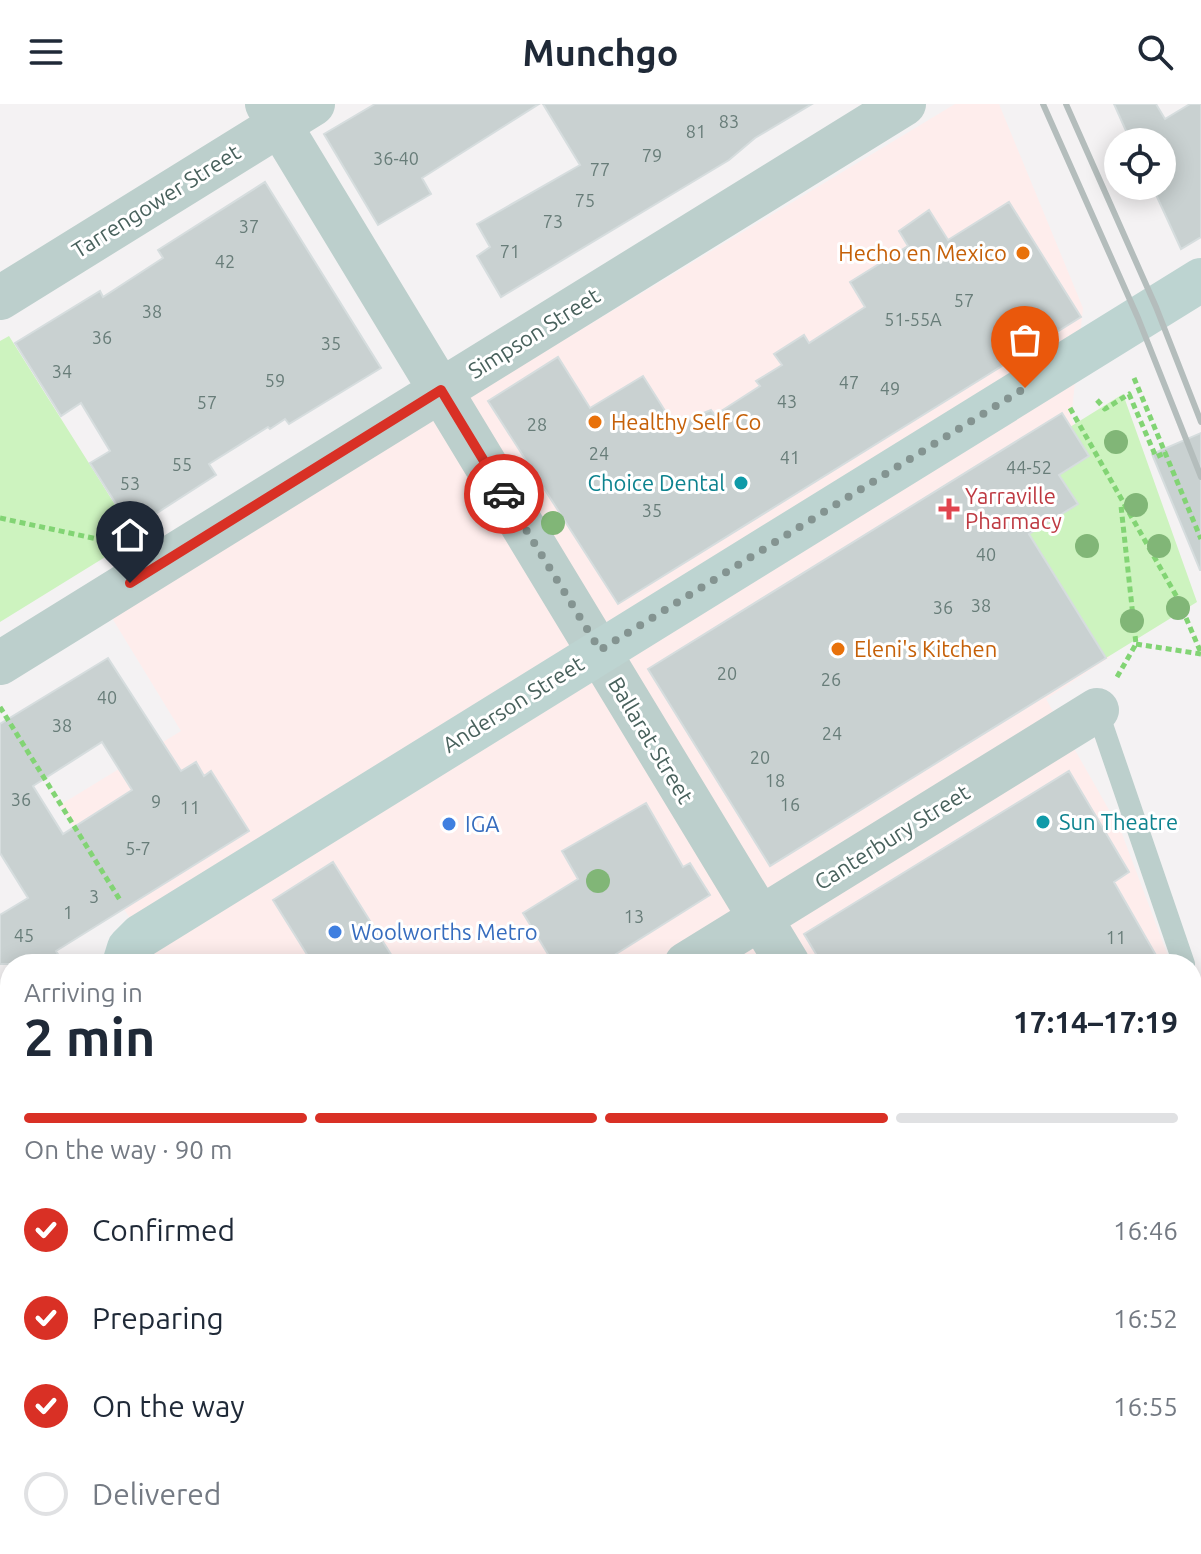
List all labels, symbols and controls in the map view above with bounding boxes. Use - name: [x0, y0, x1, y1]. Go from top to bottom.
- icon: menu: [24, 30, 68, 74]
- icon: search: [1133, 30, 1177, 74]
- text: Munchgo: [523, 32, 678, 73]
- house number: 83: [719, 111, 739, 131]
- house number: 81: [686, 121, 706, 141]
- map controls: [1104, 128, 1176, 200]
- button: locate: [1104, 128, 1176, 200]
- street label: Tarrengower Street: [67, 139, 245, 262]
- house number: 79: [642, 145, 662, 165]
- house number: 36-40: [373, 148, 419, 168]
- house number: 77: [590, 159, 610, 179]
- house number: 75: [575, 190, 595, 210]
- house number: 73: [543, 211, 563, 231]
- house number: 37: [239, 216, 259, 236]
- place label: Hecho en Mexico: [838, 240, 1007, 265]
- house number: 71: [500, 241, 520, 261]
- marker: Hecho en Mexico: [1014, 244, 1032, 262]
- house number: 42: [215, 251, 235, 271]
- street label: Simpson Street: [463, 282, 604, 383]
- house number: 57: [954, 290, 974, 310]
- house number: 38: [142, 301, 162, 321]
- pin: [991, 306, 1059, 388]
- house number: 51-55A: [884, 309, 942, 329]
- icon: bag: [1003, 318, 1047, 362]
- house number: 36: [92, 327, 112, 347]
- house number: 35: [321, 333, 341, 353]
- house number: 34: [52, 361, 72, 381]
- house number: 59: [265, 370, 285, 390]
- house number: 47: [839, 372, 859, 392]
- house number: 49: [880, 378, 900, 398]
- house number: 43: [777, 391, 797, 411]
- house number: 57: [197, 392, 217, 412]
- place label: Healthy Self Co: [611, 409, 761, 434]
- marker: Healthy Self Co: [586, 413, 604, 431]
- house number: 28: [527, 414, 547, 434]
- house number: 24: [589, 443, 609, 463]
- house number: 41: [780, 447, 800, 467]
- house number: 55: [172, 454, 192, 474]
- courier: [464, 454, 544, 534]
- house number: 44-52: [1006, 457, 1052, 477]
- place label: Choice Dental: [587, 470, 725, 495]
- icon: car: [482, 472, 526, 516]
- house number: 53: [120, 473, 140, 493]
- marker: Choice Dental: [732, 474, 750, 492]
- place label: Yarraville Pharmacy: [965, 483, 1062, 533]
- house number: 35: [642, 500, 662, 520]
- marker: Yarraville Pharmacy: [940, 500, 958, 518]
- pin: [96, 501, 164, 583]
- icon: home: [108, 513, 152, 557]
- house number: 40: [976, 544, 996, 564]
- house number: 38: [971, 595, 991, 615]
- house number: 36: [933, 597, 953, 617]
- place label: Eleni's Kitchen: [854, 636, 997, 661]
- marker: Eleni's Kitchen: [829, 640, 847, 658]
- street label: Anderson Street: [438, 650, 588, 757]
- house number: 20: [717, 663, 737, 683]
- house number: 26: [821, 669, 841, 689]
- street label: Ballarat Street: [604, 672, 699, 808]
- house number: 40: [97, 687, 117, 707]
- house number: 38: [52, 715, 72, 735]
- house number: 24: [822, 723, 842, 743]
- house number: 20: [750, 747, 770, 767]
- house number: 18: [765, 770, 785, 790]
- street label: Canterbury Street: [810, 779, 974, 894]
- house number: 36: [11, 789, 31, 809]
- house number: 9: [151, 791, 161, 811]
- house number: 16: [780, 794, 800, 814]
- house number: 11: [180, 797, 200, 817]
- place label: Sun Theatre: [1059, 809, 1178, 834]
- place label: IGA: [465, 811, 500, 836]
- marker: Sun Theatre: [1034, 813, 1052, 831]
- marker: IGA: [440, 815, 458, 833]
- house number: 5-7: [125, 838, 151, 858]
- house number: 3: [89, 886, 99, 906]
- house number: 1: [63, 902, 73, 922]
- house number: 13: [624, 906, 644, 926]
- place label: Woolworths Metro: [351, 919, 538, 944]
- marker: Woolworths Metro: [326, 923, 344, 941]
- house number: 45: [14, 925, 34, 945]
- house number: 11: [1106, 927, 1126, 947]
- text: Arriving in: [24, 978, 143, 1007]
- text: 17:14–17:19: [1013, 1005, 1178, 1039]
- text: 2 min: [24, 1008, 155, 1066]
- text: On the way · 90 m: [24, 1135, 232, 1164]
- icon: check: [24, 1208, 68, 1252]
- text: Confirmed: [92, 1213, 235, 1247]
- text: 16:46: [1113, 1216, 1178, 1245]
- icon: check: [24, 1296, 68, 1340]
- text: Preparing: [92, 1301, 224, 1335]
- text: 16:52: [1113, 1304, 1178, 1333]
- icon: check: [24, 1384, 68, 1428]
- text: On the way: [92, 1389, 245, 1423]
- text: 16:55: [1113, 1392, 1178, 1421]
- text: Delivered: [92, 1477, 221, 1511]

